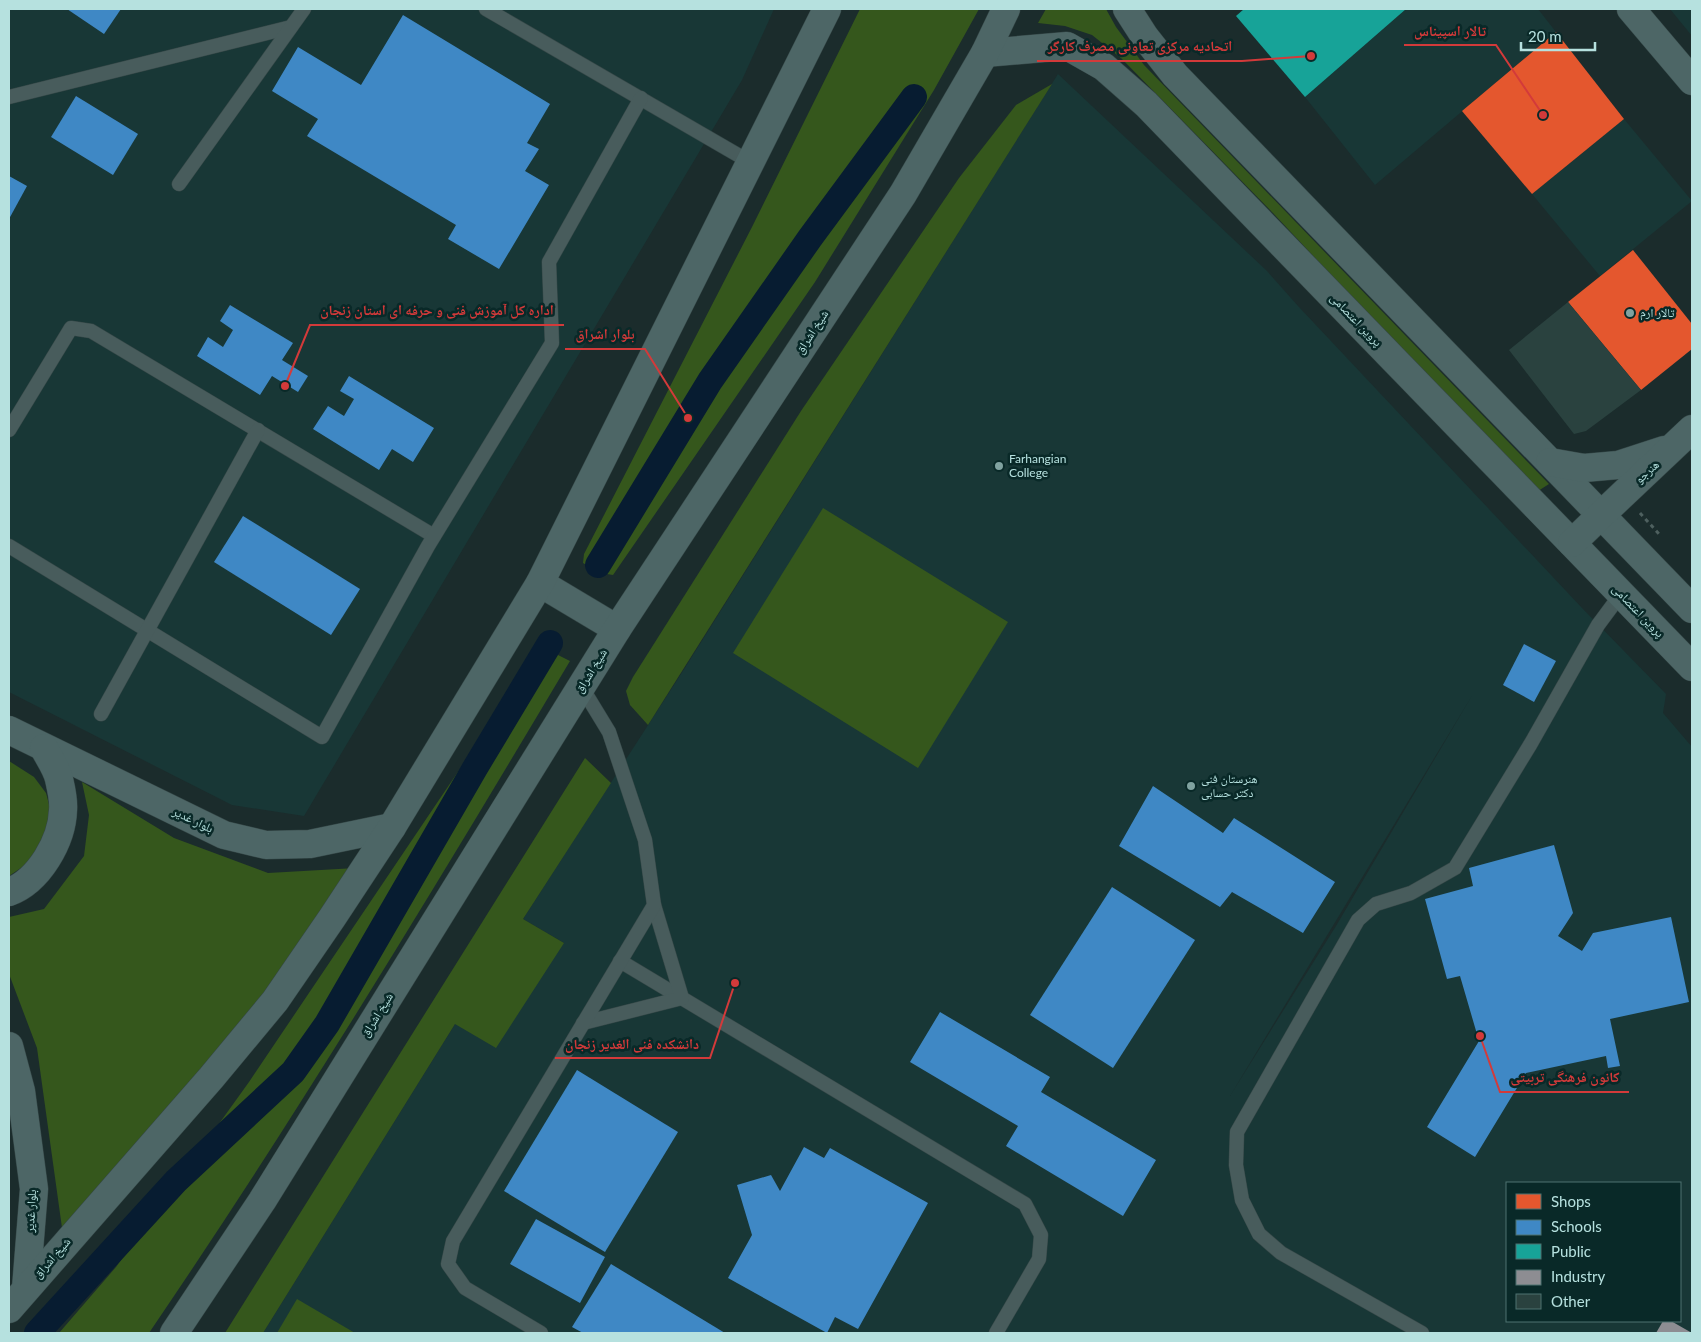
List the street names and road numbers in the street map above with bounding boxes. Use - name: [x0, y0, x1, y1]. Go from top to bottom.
- street label: پروین اعتصامی: [1327, 290, 1386, 350]
- street label: شیخ اشراق: [792, 307, 832, 357]
- street label: هنرجو: [1631, 457, 1662, 487]
- street label: پروین اعتصامی: [1609, 581, 1668, 641]
- street label: شیخ اشراق: [571, 646, 610, 696]
- street label: بلوار غدیر: [169, 803, 216, 836]
- street label: شیخ اشراق: [357, 990, 396, 1040]
- street label: بلوار غدیر: [22, 1189, 39, 1234]
- street label: شیخ اشراق: [30, 1234, 74, 1281]

